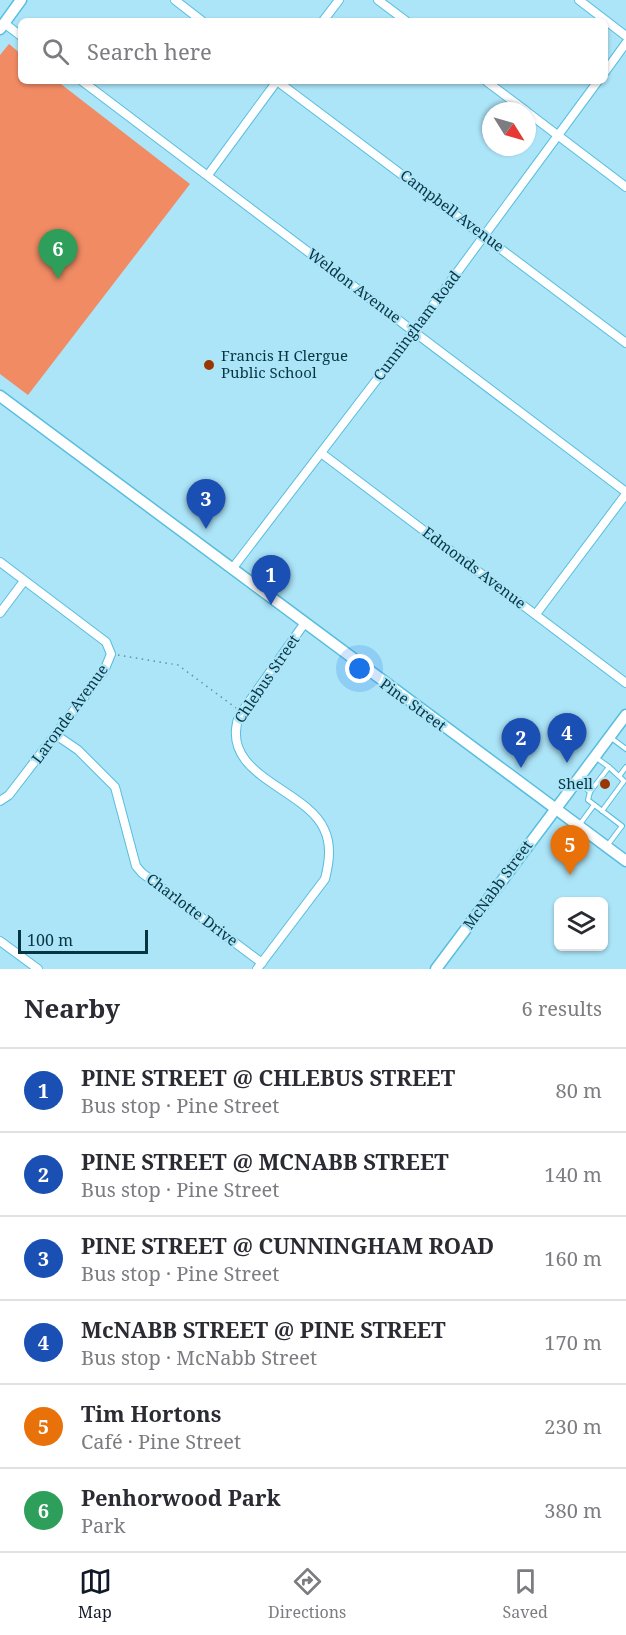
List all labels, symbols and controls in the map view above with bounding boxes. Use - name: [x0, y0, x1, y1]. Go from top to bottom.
- search box: [18, 18, 608, 84]
- icon: search: [39, 35, 72, 68]
- text: Search here: [87, 36, 212, 66]
- north arrow: [482, 102, 536, 156]
- street label: Campbell Avenue: [397, 165, 509, 256]
- pin: 6: [38, 230, 78, 279]
- street label: Weldon Avenue: [304, 243, 406, 327]
- street label: Cunningham Road: [368, 266, 464, 384]
- place label: Francis H Clergue Public School: [221, 345, 348, 382]
- marker: Francis H Clergue Public School: [202, 358, 216, 372]
- pin: 3: [186, 480, 226, 529]
- street label: Edmonds Avenue: [419, 522, 530, 613]
- pin: 1: [252, 556, 290, 605]
- street label: Chlebus Street: [229, 630, 303, 727]
- your location: [345, 654, 374, 683]
- street label: Laronde Avenue: [26, 660, 112, 767]
- street label: Pine Street: [376, 673, 451, 735]
- pin: 4: [548, 714, 586, 763]
- pin: 2: [502, 718, 540, 768]
- place label: Shell: [558, 773, 593, 793]
- marker: Shell: [598, 777, 612, 791]
- pin: 5: [550, 826, 590, 875]
- street label: McNabb Street: [458, 836, 536, 933]
- street label: Charlotte Drive: [143, 868, 242, 950]
- map controls: [554, 897, 608, 951]
- button: layers: [554, 897, 608, 951]
- scale bar: [18, 927, 148, 954]
- text: 100 m: [27, 929, 73, 951]
- text: Nearby: [24, 990, 120, 1026]
- text: 6 results: [522, 995, 602, 1022]
- text: PINE STREET @ CHLEBUS STREET: [81, 1062, 455, 1092]
- text: 1: [38, 1077, 49, 1104]
- text: 80 m: [556, 1077, 602, 1104]
- text: Bus stop · Pine Street: [81, 1092, 279, 1119]
- text: PINE STREET @ MCNABB STREET: [81, 1146, 449, 1176]
- text: 2: [38, 1161, 49, 1188]
- text: 140 m: [544, 1161, 602, 1188]
- text: Bus stop · Pine Street: [81, 1176, 279, 1203]
- text: PINE STREET @ CUNNINGHAM ROAD: [81, 1230, 494, 1260]
- text: 3: [38, 1245, 49, 1272]
- text: 160 m: [544, 1245, 602, 1272]
- text: Bus stop · Pine Street: [81, 1260, 279, 1287]
- text: McNABB STREET @ PINE STREET: [81, 1314, 446, 1344]
- text: 4: [38, 1329, 49, 1356]
- text: 170 m: [544, 1329, 602, 1356]
- text: Bus stop · McNabb Street: [81, 1344, 317, 1371]
- text: Tim Hortons: [81, 1398, 221, 1428]
- text: 5: [38, 1413, 49, 1440]
- text: 230 m: [544, 1413, 602, 1440]
- text: Café · Pine Street: [81, 1428, 241, 1455]
- text: Penhorwood Park: [81, 1482, 281, 1512]
- text: 6: [38, 1497, 49, 1524]
- text: 380 m: [544, 1497, 602, 1524]
- text: Park: [81, 1512, 125, 1539]
- tab: Map: [78, 1565, 112, 1623]
- tab: Directions: [268, 1565, 346, 1623]
- tab: Saved: [503, 1565, 548, 1623]

